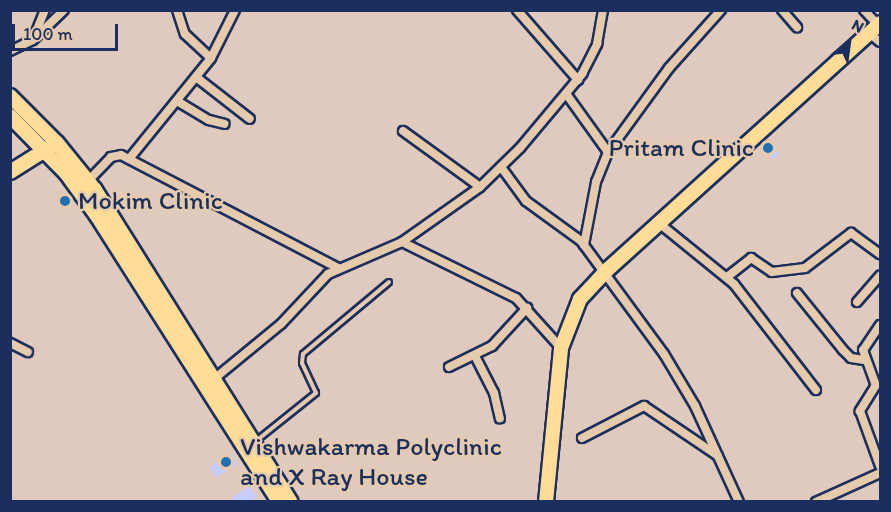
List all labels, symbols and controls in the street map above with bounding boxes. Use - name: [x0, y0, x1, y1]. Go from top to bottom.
- scale bar: [15, 12, 122, 50]
- north arrow: [819, 12, 879, 72]
- text: N: [849, 15, 867, 37]
- text: 100 m: [23, 23, 73, 45]
- place label: Pritam Clinic: [608, 132, 754, 164]
- marker: Pritam Clinic: [759, 139, 777, 157]
- place label: Mokim Clinic: [78, 185, 222, 217]
- marker: Mokim Clinic: [56, 192, 74, 210]
- place label: Vishwakarma Polyclinic and X Ray House: [240, 431, 501, 492]
- marker: Vishwakarma Polyclinic and X Ray House: [217, 453, 235, 471]

